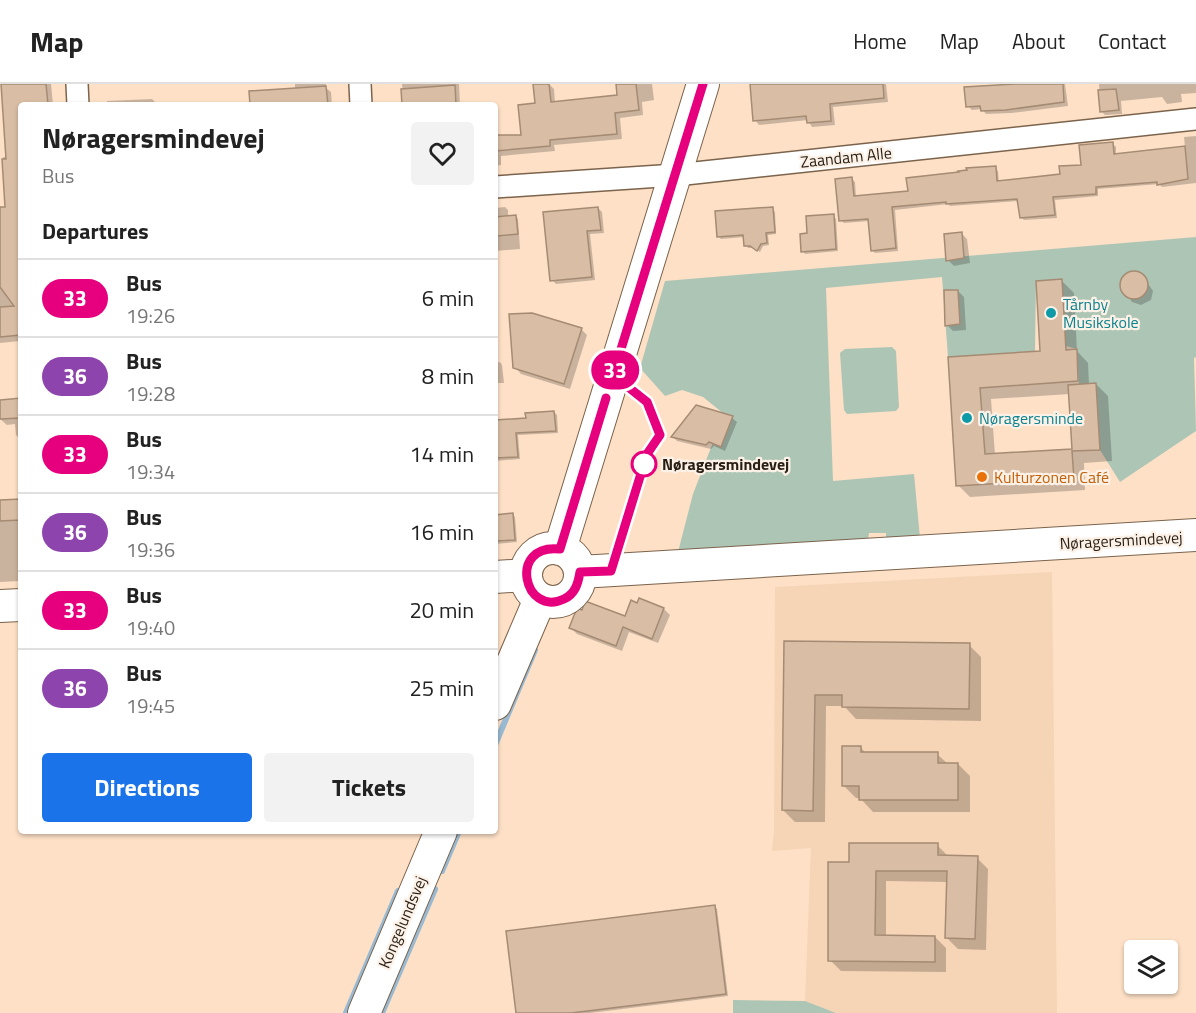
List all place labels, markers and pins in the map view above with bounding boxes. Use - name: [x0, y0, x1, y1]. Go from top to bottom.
- place label: Tårnby Musikskole: [1063, 292, 1139, 334]
- marker: Tårnby Musikskole: [1044, 306, 1058, 320]
- place label: Nøragersminde: [979, 406, 1083, 430]
- marker: Nøragersminde: [960, 411, 974, 425]
- marker: Nøragersmindevej: [631, 451, 657, 477]
- place label: Nøragersmindevej: [662, 452, 789, 476]
- place label: Kulturzonen Café: [994, 465, 1109, 489]
- marker: Kulturzonen Café: [975, 470, 989, 484]

